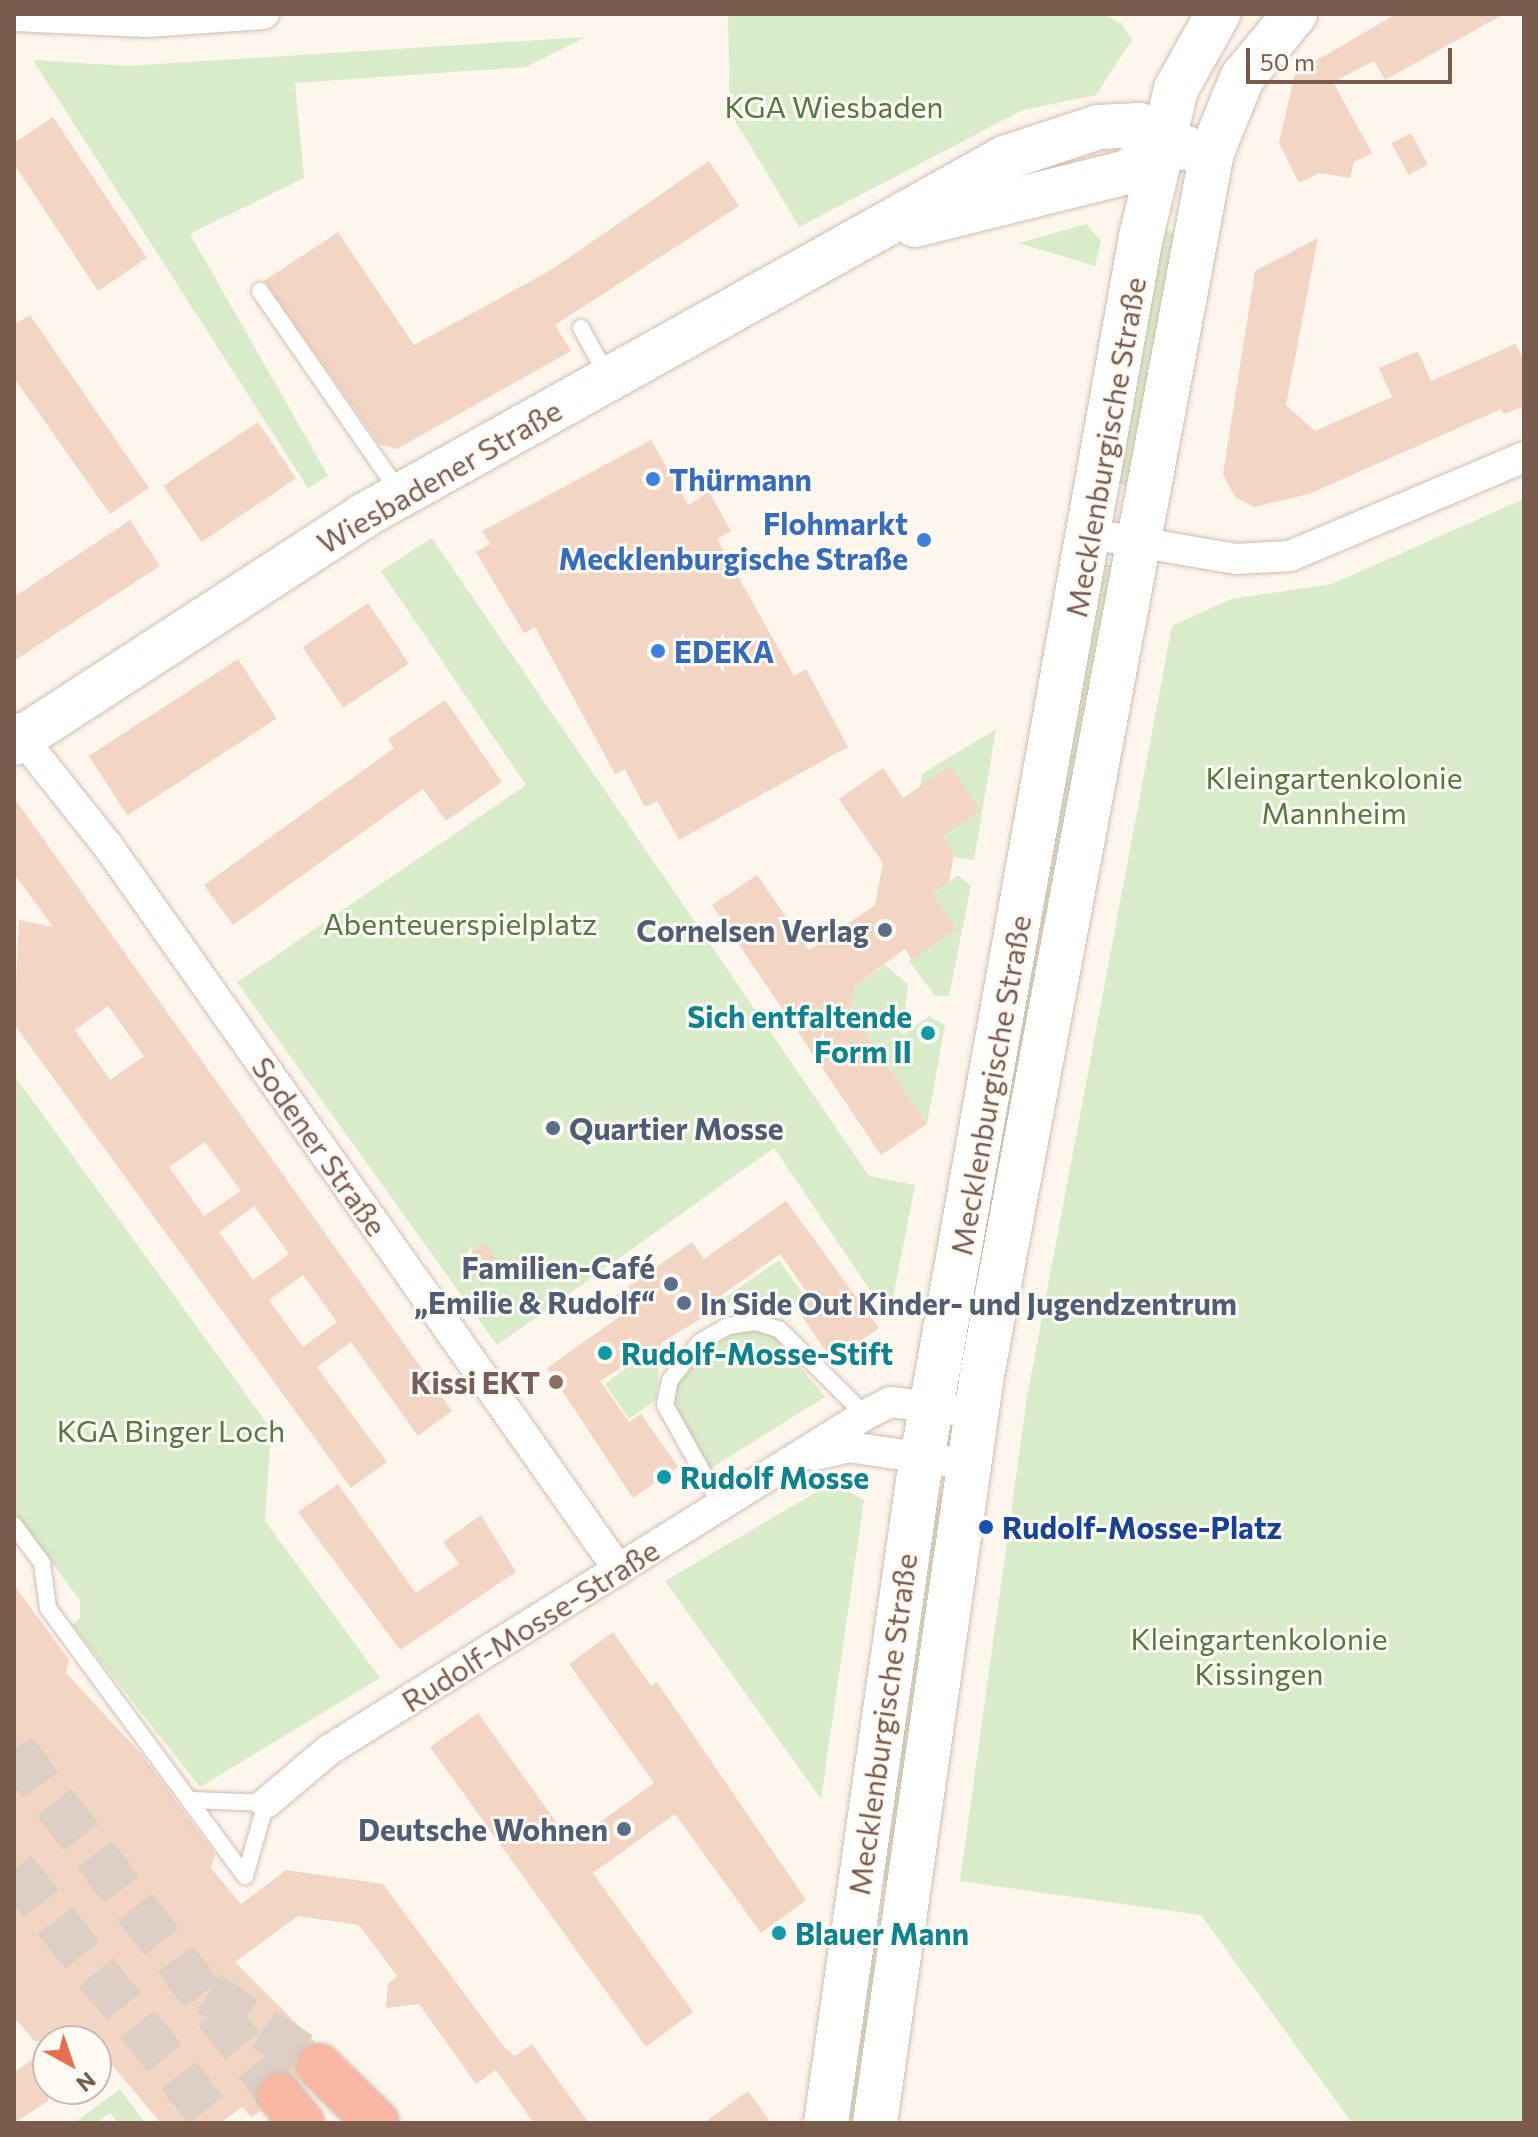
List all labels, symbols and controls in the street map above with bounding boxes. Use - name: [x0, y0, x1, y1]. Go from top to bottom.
- scale bar: [1250, 32, 1456, 82]
- text: 50 m: [1260, 47, 1315, 76]
- park label: KGA Wiesbaden: [724, 88, 944, 124]
- street label: Mecklenburgische Straße: [1057, 274, 1153, 620]
- street label: Wiesbadener Straße: [310, 391, 568, 561]
- place label: Thürmann: [669, 461, 812, 497]
- marker: Thürmann: [644, 470, 662, 488]
- place label: Flohmarkt Mecklenburgische Straße: [558, 505, 908, 576]
- marker: Flohmarkt Mecklenburgische Straße: [915, 531, 933, 549]
- place label: EDEKA: [674, 633, 774, 669]
- marker: EDEKA: [649, 642, 667, 660]
- park label: Kleingartenkolonie Mannheim: [1205, 759, 1463, 830]
- park label: Abenteuerspielplatz: [323, 905, 597, 941]
- place label: Cornelsen Verlag: [636, 912, 869, 948]
- street label: Mecklenburgische Straße: [942, 912, 1038, 1258]
- marker: Cornelsen Verlag: [876, 921, 894, 939]
- place label: Sich entfaltende Form II: [687, 998, 912, 1068]
- marker: Sich entfaltende Form II: [919, 1024, 937, 1042]
- street label: Sodener Straße: [245, 1050, 395, 1242]
- place label: Quartier Mosse: [569, 1110, 784, 1146]
- marker: Quartier Mosse: [544, 1119, 562, 1137]
- place label: Familien-Café „Emilie & Rudolf“: [414, 1249, 655, 1320]
- marker: Familien-Café „Emilie & Rudolf“: [662, 1275, 680, 1293]
- place label: In Side Out Kinder- und Jugendzentrum: [700, 1285, 1237, 1321]
- marker: In Side Out Kinder- und Jugendzentrum: [675, 1294, 693, 1312]
- place label: Rudolf-Mosse-Stift: [621, 1335, 893, 1371]
- marker: Rudolf-Mosse-Stift: [596, 1344, 614, 1362]
- place label: Kissi EKT: [411, 1364, 540, 1400]
- marker: Kissi EKT: [547, 1373, 565, 1391]
- park label: KGA Binger Loch: [57, 1412, 285, 1448]
- place label: Rudolf Mosse: [680, 1459, 869, 1495]
- marker: Rudolf Mosse: [655, 1468, 673, 1486]
- place label: Rudolf-Mosse-Platz: [1002, 1509, 1282, 1545]
- marker: Rudolf-Mosse-Platz: [977, 1518, 995, 1536]
- street label: Rudolf-Mosse-Straße: [395, 1531, 665, 1719]
- street label: Mecklenburgische Straße: [840, 1551, 924, 1897]
- park label: Kleingartenkolonie Kissingen: [1130, 1620, 1388, 1690]
- place label: Deutsche Wohnen: [358, 1811, 608, 1847]
- marker: Deutsche Wohnen: [615, 1820, 633, 1838]
- place label: Blauer Mann: [795, 1915, 969, 1951]
- marker: Blauer Mann: [770, 1924, 788, 1942]
- north arrow: [32, 2025, 112, 2105]
- text: N: [71, 2067, 101, 2098]

